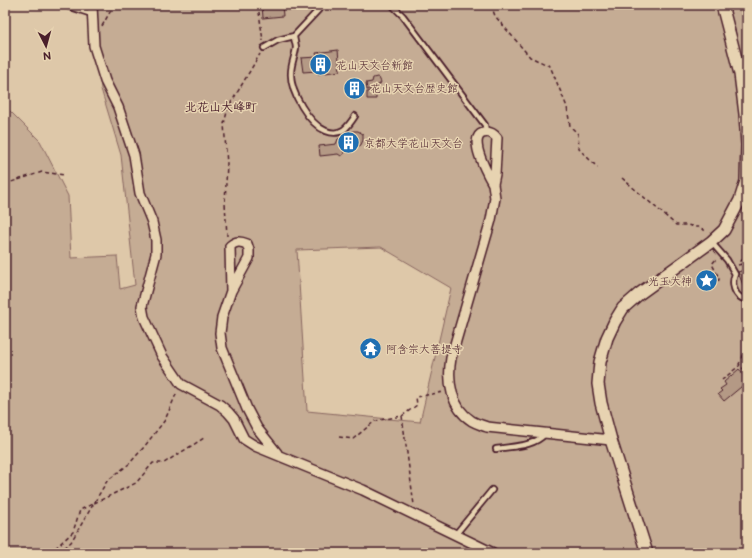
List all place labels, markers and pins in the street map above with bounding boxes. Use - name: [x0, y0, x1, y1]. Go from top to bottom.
- building icon: 花山天文台新館: [308, 52, 334, 78]
- place label: 花山天文台新館: [336, 59, 413, 72]
- building icon: 花山天文台歴史館: [342, 75, 368, 101]
- place label: 花山天文台歴史館: [370, 82, 458, 95]
- building icon: 京都大学花山天文台: [336, 130, 362, 156]
- place label: 京都大学花山天文台: [364, 137, 463, 150]
- place icon: 光玉大神: [694, 268, 720, 294]
- place label: 光玉大神: [648, 275, 692, 288]
- temple icon: 阿含宗大菩提寺: [357, 336, 383, 362]
- place label: 阿含宗大菩提寺: [386, 343, 463, 356]

